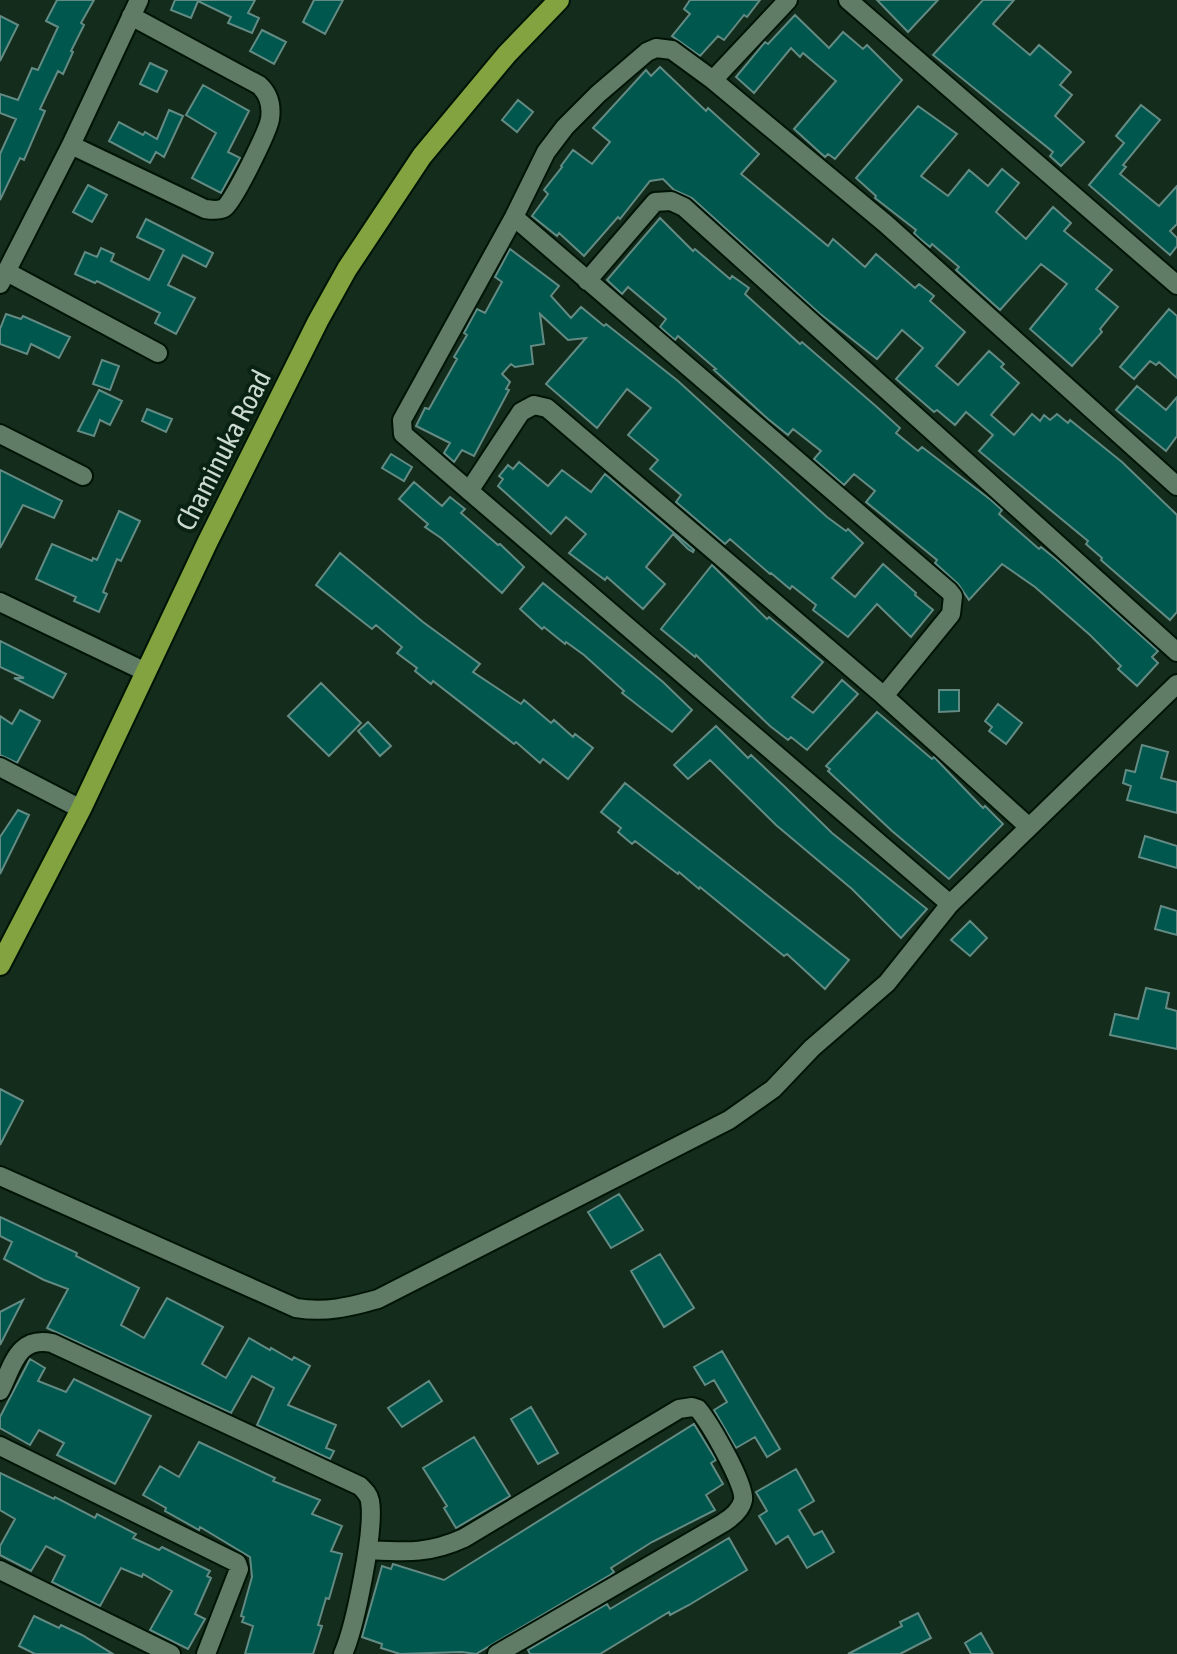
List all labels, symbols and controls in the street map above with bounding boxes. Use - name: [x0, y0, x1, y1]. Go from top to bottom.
- street label: Chaminuka Road: [169, 365, 277, 535]

